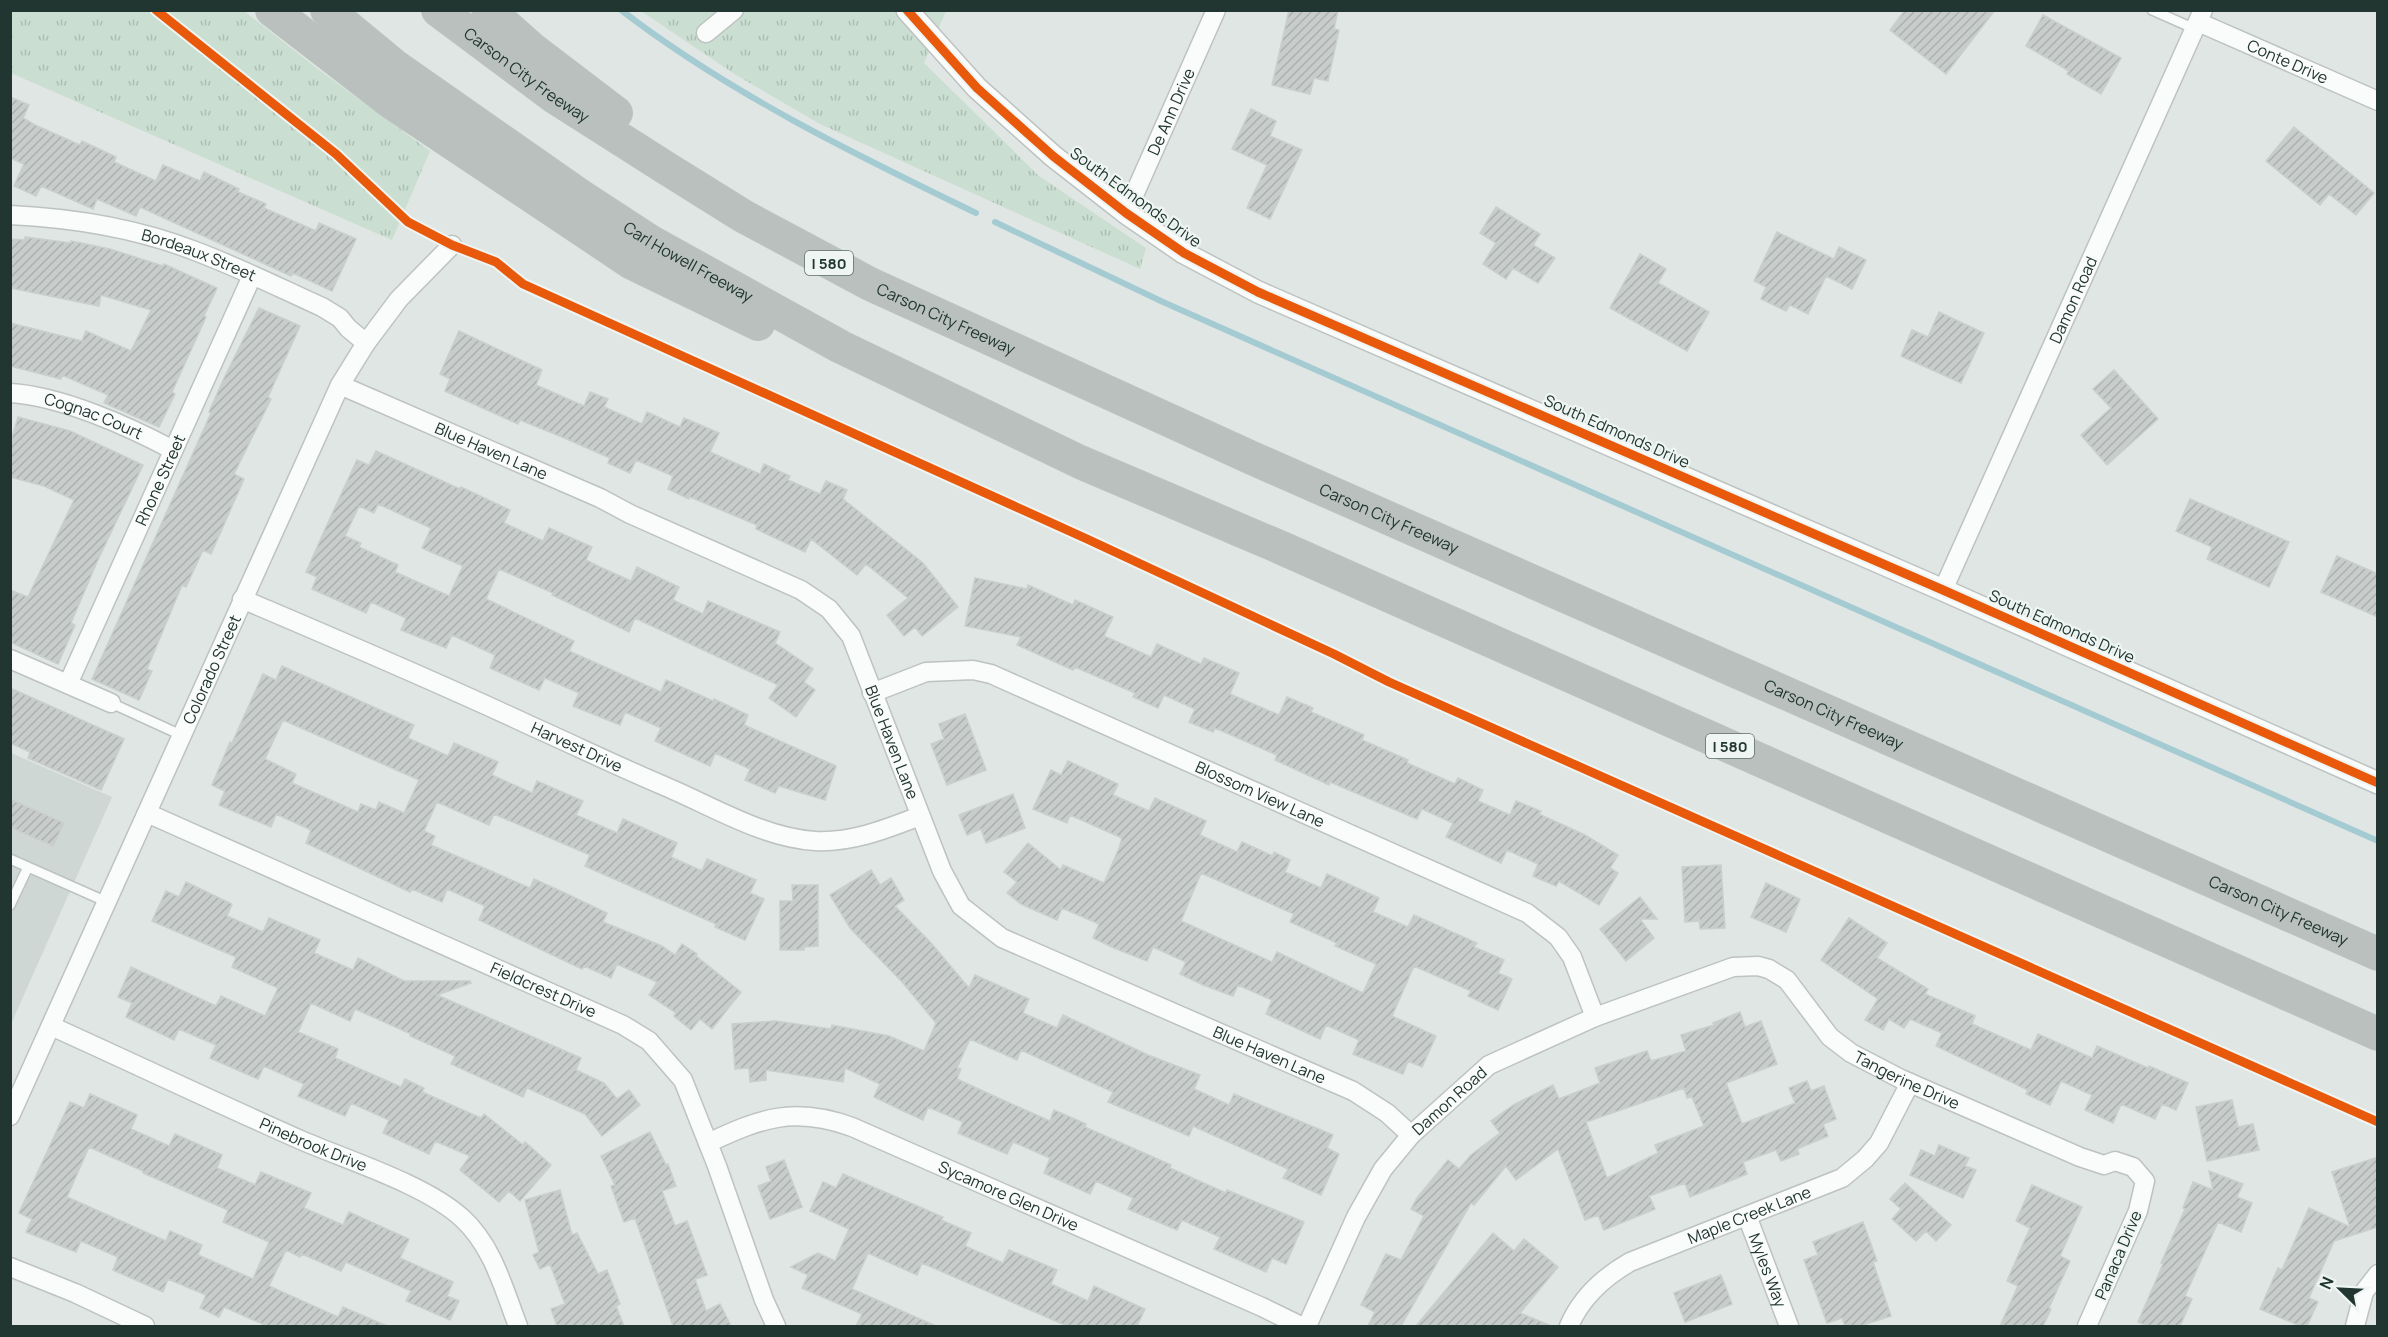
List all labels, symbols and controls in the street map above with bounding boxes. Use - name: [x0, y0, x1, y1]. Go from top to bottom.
- street label: Carson City Freeway: [459, 22, 594, 128]
- street label: Conte Drive: [2244, 34, 2332, 89]
- street label: De Ann Drive: [1142, 64, 1200, 159]
- street label: South Edmonds Drive: [1066, 142, 1206, 252]
- street label: Carl Howell Freeway: [619, 216, 758, 308]
- street label: Bordeaux Street: [139, 223, 260, 286]
- road number: I 580: [805, 251, 853, 275]
- street label: Damon Road: [2044, 253, 2102, 347]
- street label: Carson City Freeway: [873, 278, 1019, 360]
- street label: Cognac Court: [42, 388, 146, 444]
- street label: South Edmonds Drive: [1541, 389, 1693, 473]
- street label: Blue Haven Lane: [432, 417, 551, 485]
- street label: Rhone Street: [130, 431, 190, 529]
- street label: Carson City Freeway: [1316, 478, 1463, 559]
- street label: South Edmonds Drive: [1986, 584, 2138, 668]
- street label: Colorado Street: [177, 611, 246, 728]
- street label: Carson City Freeway: [1761, 674, 1908, 755]
- street label: Blue Haven Lane: [860, 682, 924, 802]
- street label: Harvest Drive: [528, 716, 626, 777]
- road number: I 580: [1706, 734, 1754, 758]
- street label: Blossom View Lane: [1192, 756, 1328, 832]
- street label: Carson City Freeway: [2206, 870, 2352, 951]
- street label: Fieldcrest Drive: [487, 956, 600, 1023]
- street label: Blue Haven Lane: [1210, 1020, 1329, 1089]
- street label: Tangerine Drive: [1850, 1045, 1963, 1114]
- street label: Damon Road: [1407, 1061, 1491, 1140]
- street label: Pinebrook Drive: [256, 1112, 370, 1176]
- street label: Sycamore Glen Drive: [935, 1155, 1082, 1236]
- street label: Maple Creek Lane: [1684, 1180, 1814, 1249]
- street label: Panaca Drive: [2089, 1207, 2147, 1303]
- street label: Myles Way: [1744, 1230, 1792, 1311]
- north arrow: [2310, 1259, 2370, 1319]
- text: N: [2314, 1273, 2339, 1293]

